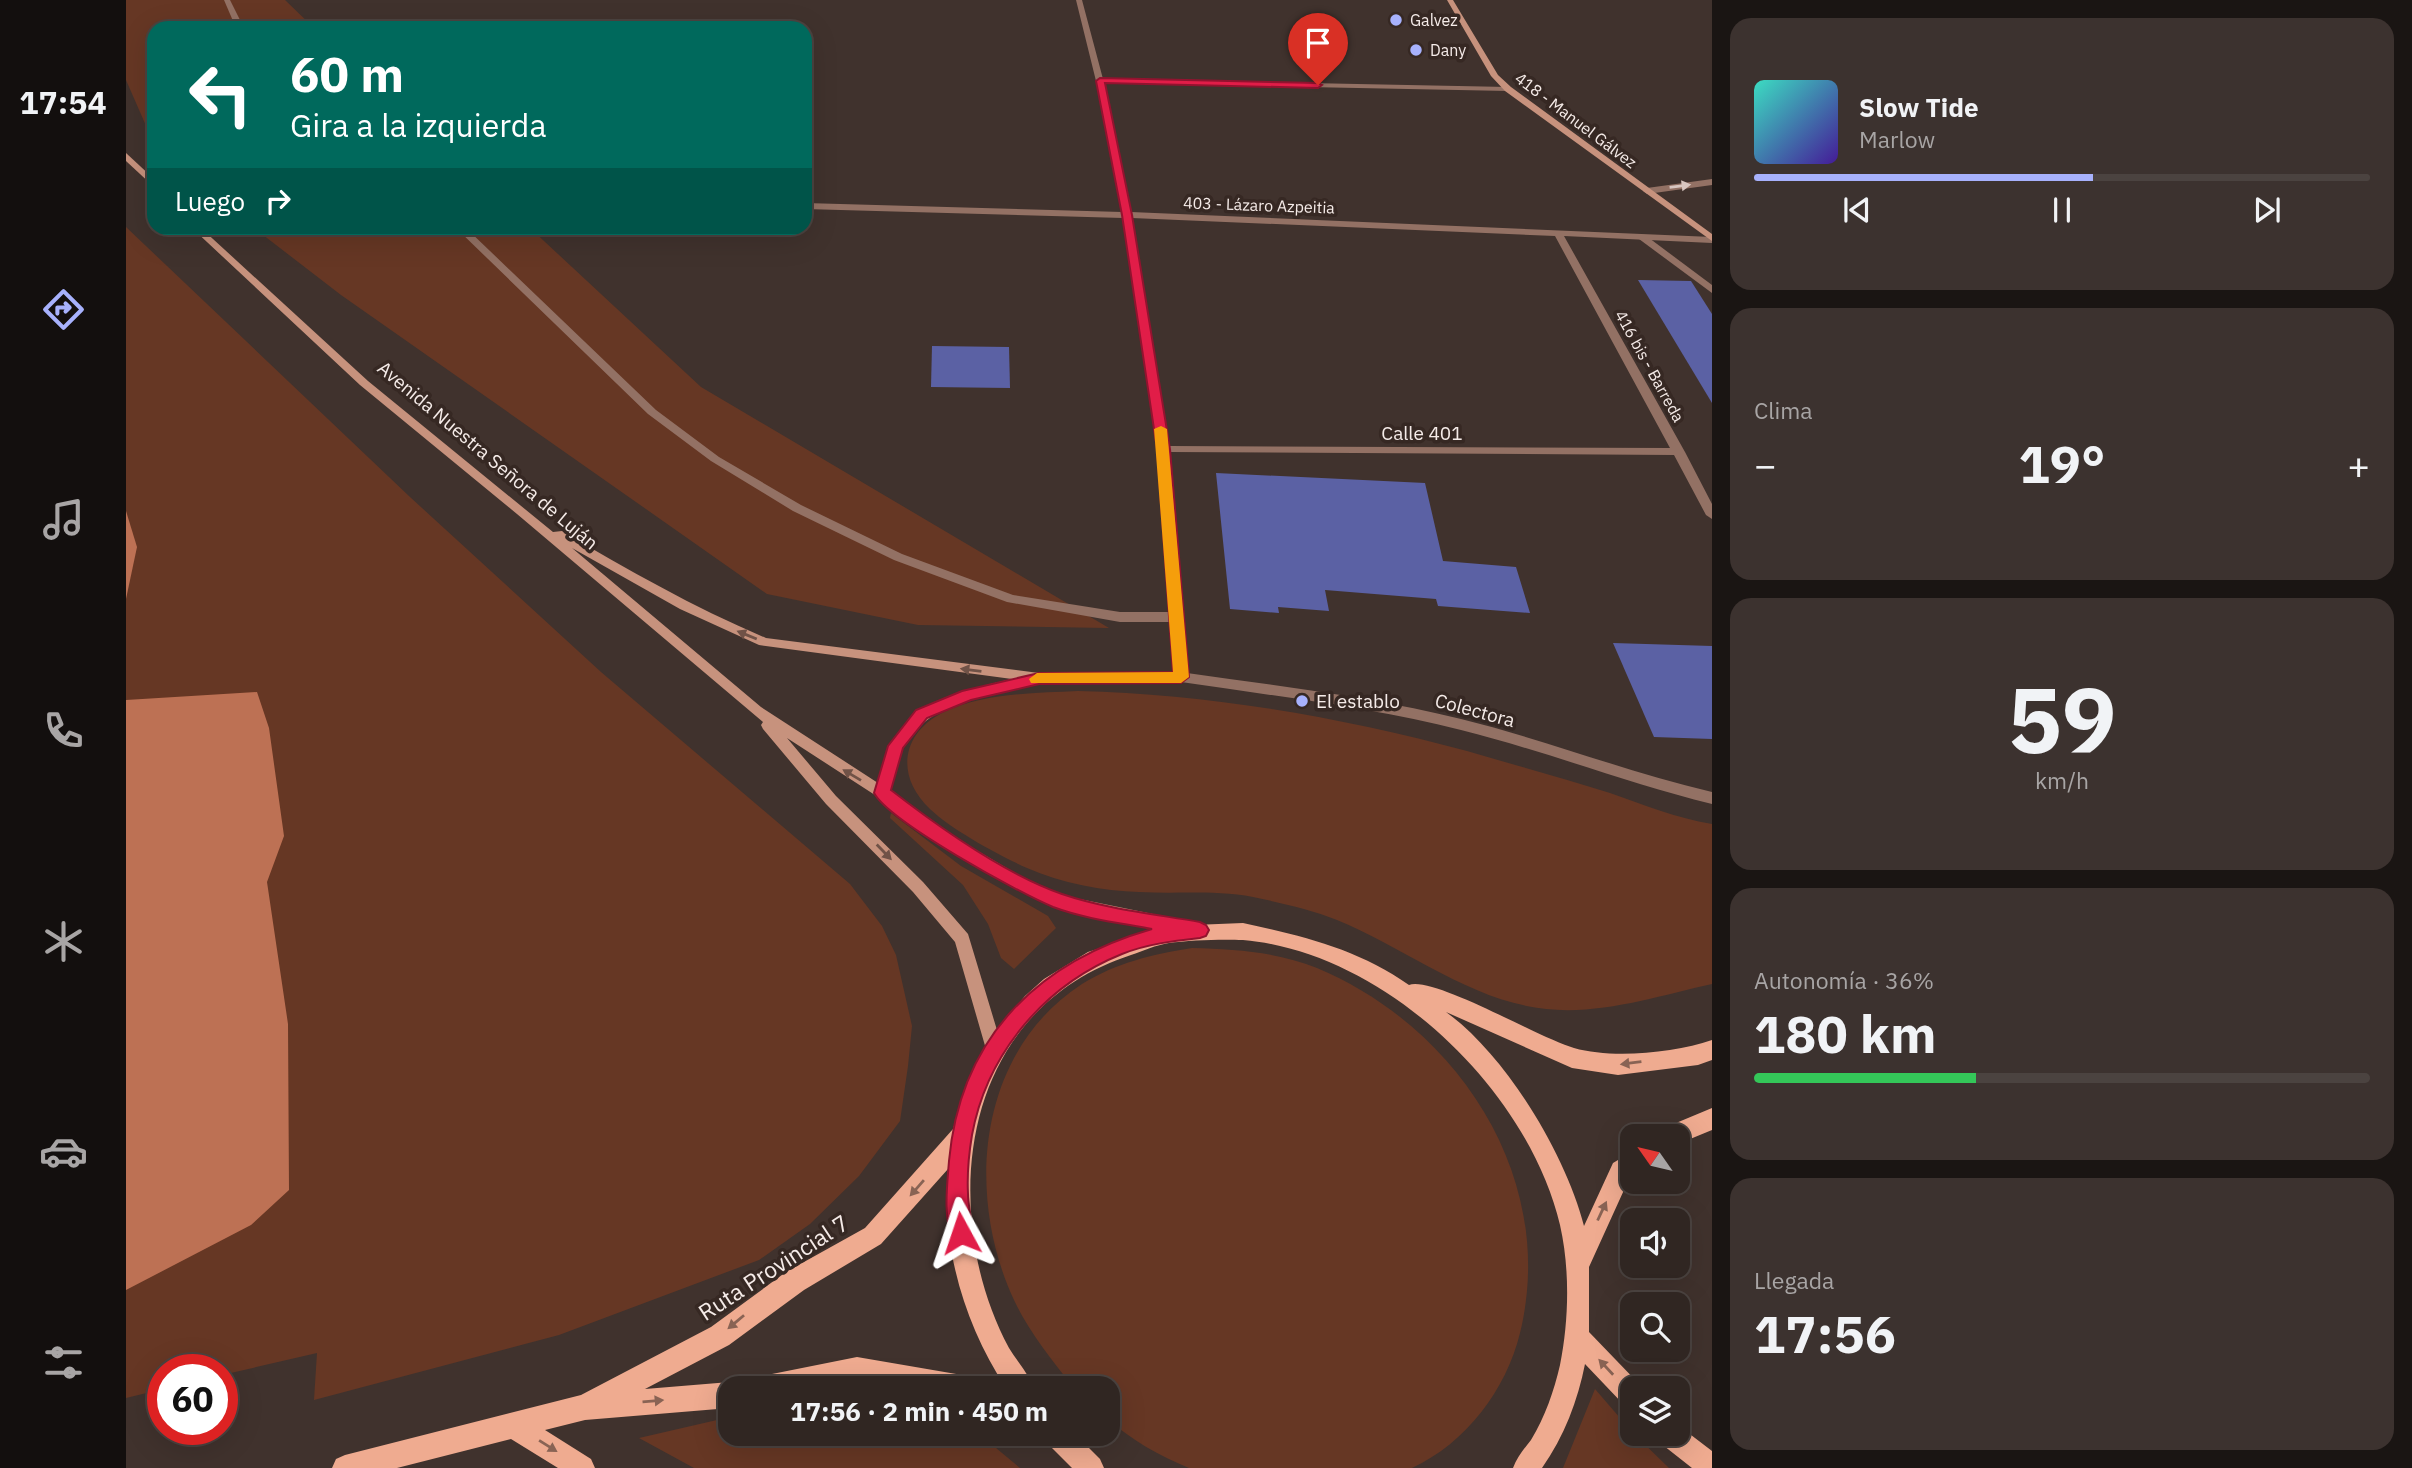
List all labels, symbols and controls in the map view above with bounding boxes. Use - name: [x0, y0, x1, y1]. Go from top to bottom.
- place label: Galvez: [1410, 10, 1458, 30]
- marker: Galvez: [1388, 12, 1404, 28]
- pin: [1288, 13, 1348, 85]
- icon: arrive: [1299, 24, 1337, 62]
- place label: Dany: [1430, 40, 1466, 60]
- text: 60 m: [290, 42, 404, 105]
- marker: Dany: [1408, 42, 1424, 58]
- icon: left: [175, 49, 266, 140]
- street label: 418 - Manuel Gálvez: [1511, 68, 1641, 172]
- text: 17:54: [19, 81, 107, 123]
- text: Slow Tide: [1859, 90, 1979, 124]
- text: Gira a la izquierda: [290, 104, 547, 146]
- text: Marlow: [1859, 124, 1935, 154]
- one-way arrow: [1669, 181, 1691, 192]
- icon: right: [259, 182, 297, 220]
- text: Luego: [175, 184, 245, 218]
- icon: previous: [1838, 191, 1876, 229]
- icon: pause: [2043, 191, 2081, 229]
- icon: next: [2248, 191, 2286, 229]
- street label: 403 - Lázaro Azpeitia: [1183, 192, 1336, 218]
- icon: directions: [39, 285, 88, 334]
- street label: 416 bis - Barreda: [1611, 307, 1689, 426]
- street label: Avenida Nuestra Señora de Luján: [373, 356, 603, 554]
- text: Clima: [1754, 395, 1813, 425]
- street label: Calle 401: [1381, 421, 1463, 445]
- text: 19°: [2019, 430, 2105, 497]
- text: −: [1754, 440, 1777, 489]
- text: +: [2347, 440, 2370, 489]
- icon: music: [39, 495, 88, 544]
- one-way arrow: [736, 629, 757, 640]
- text: 59: [2007, 660, 2117, 778]
- one-way arrow: [960, 664, 982, 675]
- street label: Colectora: [1432, 688, 1518, 732]
- place label: El establo: [1316, 689, 1400, 713]
- marker: El establo: [1294, 693, 1310, 709]
- icon: phone: [39, 706, 88, 755]
- text: km/h: [2035, 765, 2089, 795]
- one-way arrow: [843, 769, 862, 781]
- one-way arrow: [875, 843, 891, 860]
- icon: climate: [39, 917, 88, 966]
- text: Autonomía · 36%: [1754, 965, 1934, 995]
- text: 180 km: [1754, 1000, 1936, 1067]
- one-way arrow: [1619, 1058, 1641, 1069]
- north arrow: [1620, 1124, 1690, 1194]
- map controls: [1620, 1124, 1690, 1446]
- icon: car: [39, 1127, 88, 1176]
- one-way arrow: [910, 1179, 925, 1196]
- position arrow: [924, 1196, 998, 1270]
- one-way arrow: [1597, 1201, 1608, 1221]
- street label: Ruta Provincial 7: [692, 1207, 854, 1327]
- button: sound: [1620, 1208, 1690, 1278]
- text: Llegada: [1754, 1265, 1834, 1295]
- button: search: [1620, 1292, 1690, 1362]
- text: 17:56: [1754, 1300, 1896, 1367]
- one-way arrow: [728, 1314, 745, 1329]
- icon: filters: [39, 1338, 88, 1387]
- speed limit sign: 60: [147, 1354, 238, 1445]
- one-way arrow: [1598, 1359, 1614, 1376]
- button: layers: [1620, 1376, 1690, 1446]
- text: 17:56 · 2 min · 450 m: [790, 1394, 1048, 1428]
- one-way arrow: [642, 1395, 664, 1406]
- one-way arrow: [538, 1440, 557, 1453]

